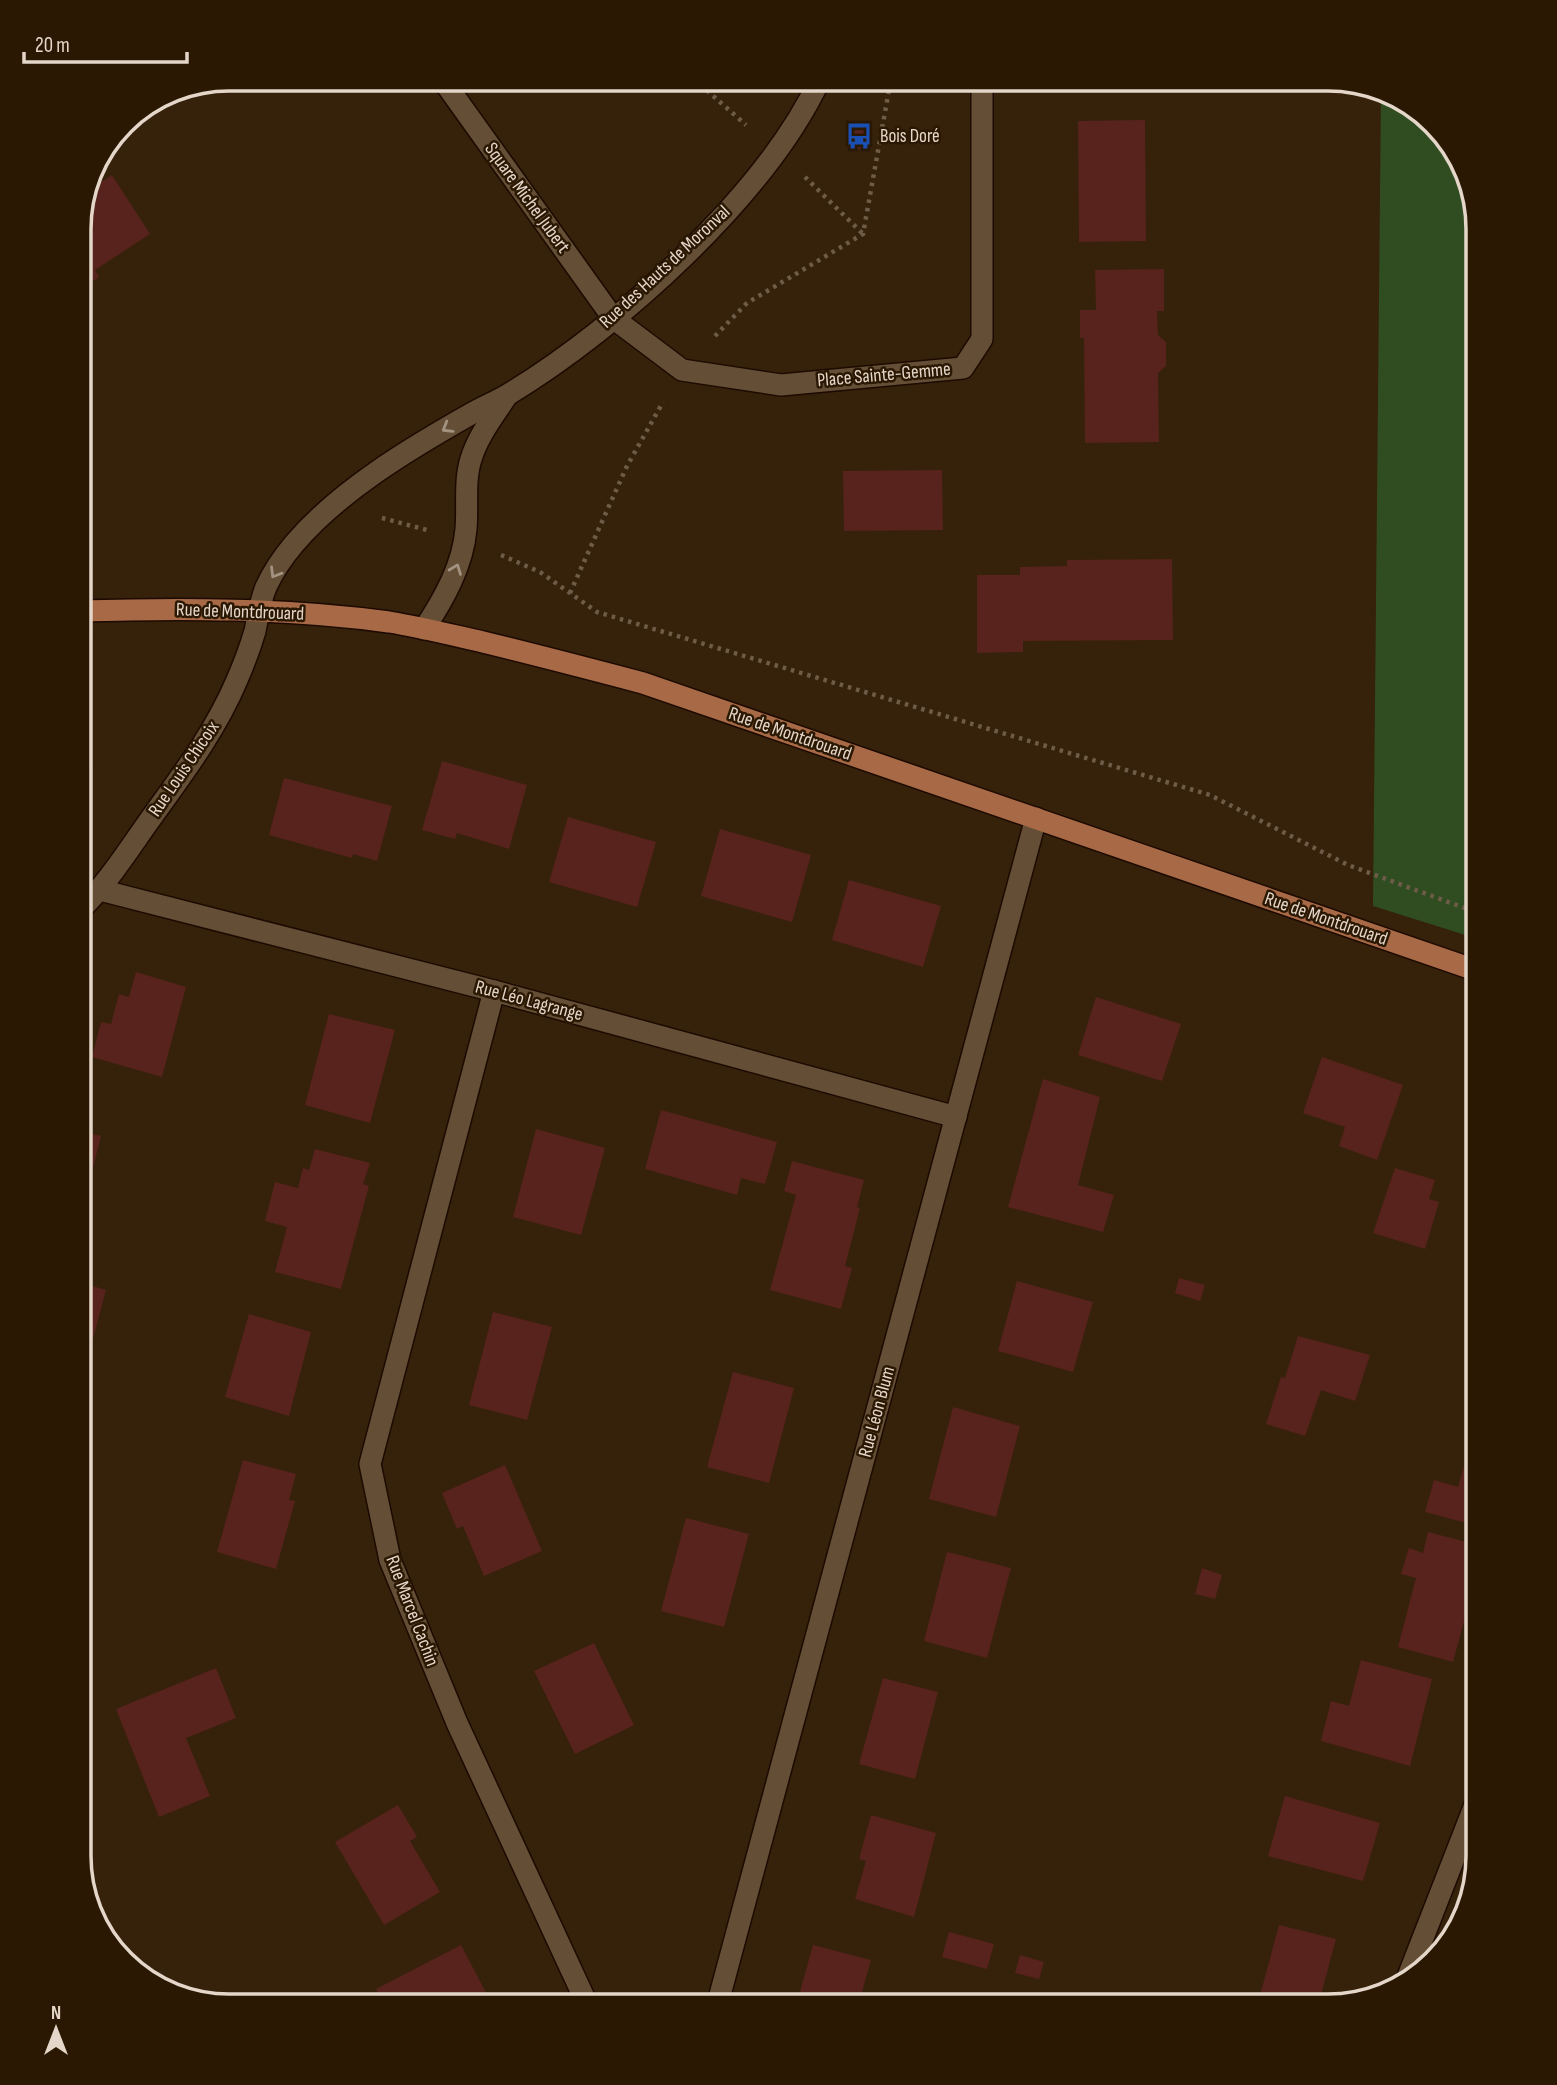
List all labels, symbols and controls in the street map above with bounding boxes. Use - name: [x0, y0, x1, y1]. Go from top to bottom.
- scale bar: [24, 21, 187, 65]
- text: 20 m: [35, 33, 70, 58]
- bus stop icon: Bois Doré: [844, 121, 874, 151]
- place label: Bois Doré: [880, 125, 940, 148]
- street label: Square Michel Jubert: [479, 138, 575, 258]
- street label: Rue des Hauts de Moronval: [595, 201, 735, 333]
- street label: Place Sainte-Gemme: [816, 358, 952, 392]
- one-way arrow: [441, 420, 454, 433]
- one-way arrow: [448, 563, 462, 575]
- one-way arrow: [270, 565, 283, 578]
- street label: Rue de Montdrouard: [175, 598, 305, 626]
- street label: Rue de Montdrouard: [726, 702, 854, 766]
- street label: Rue Louis Chicoix: [144, 717, 224, 821]
- street label: Rue de Montdrouard: [1262, 887, 1390, 951]
- street label: Rue Léo Lagrange: [473, 976, 585, 1026]
- street label: Rue Léon Blum: [854, 1364, 900, 1460]
- street label: Rue Marcel Cachin: [380, 1553, 444, 1669]
- north arrow: [21, 1994, 91, 2064]
- text: N: [51, 2002, 61, 2025]

